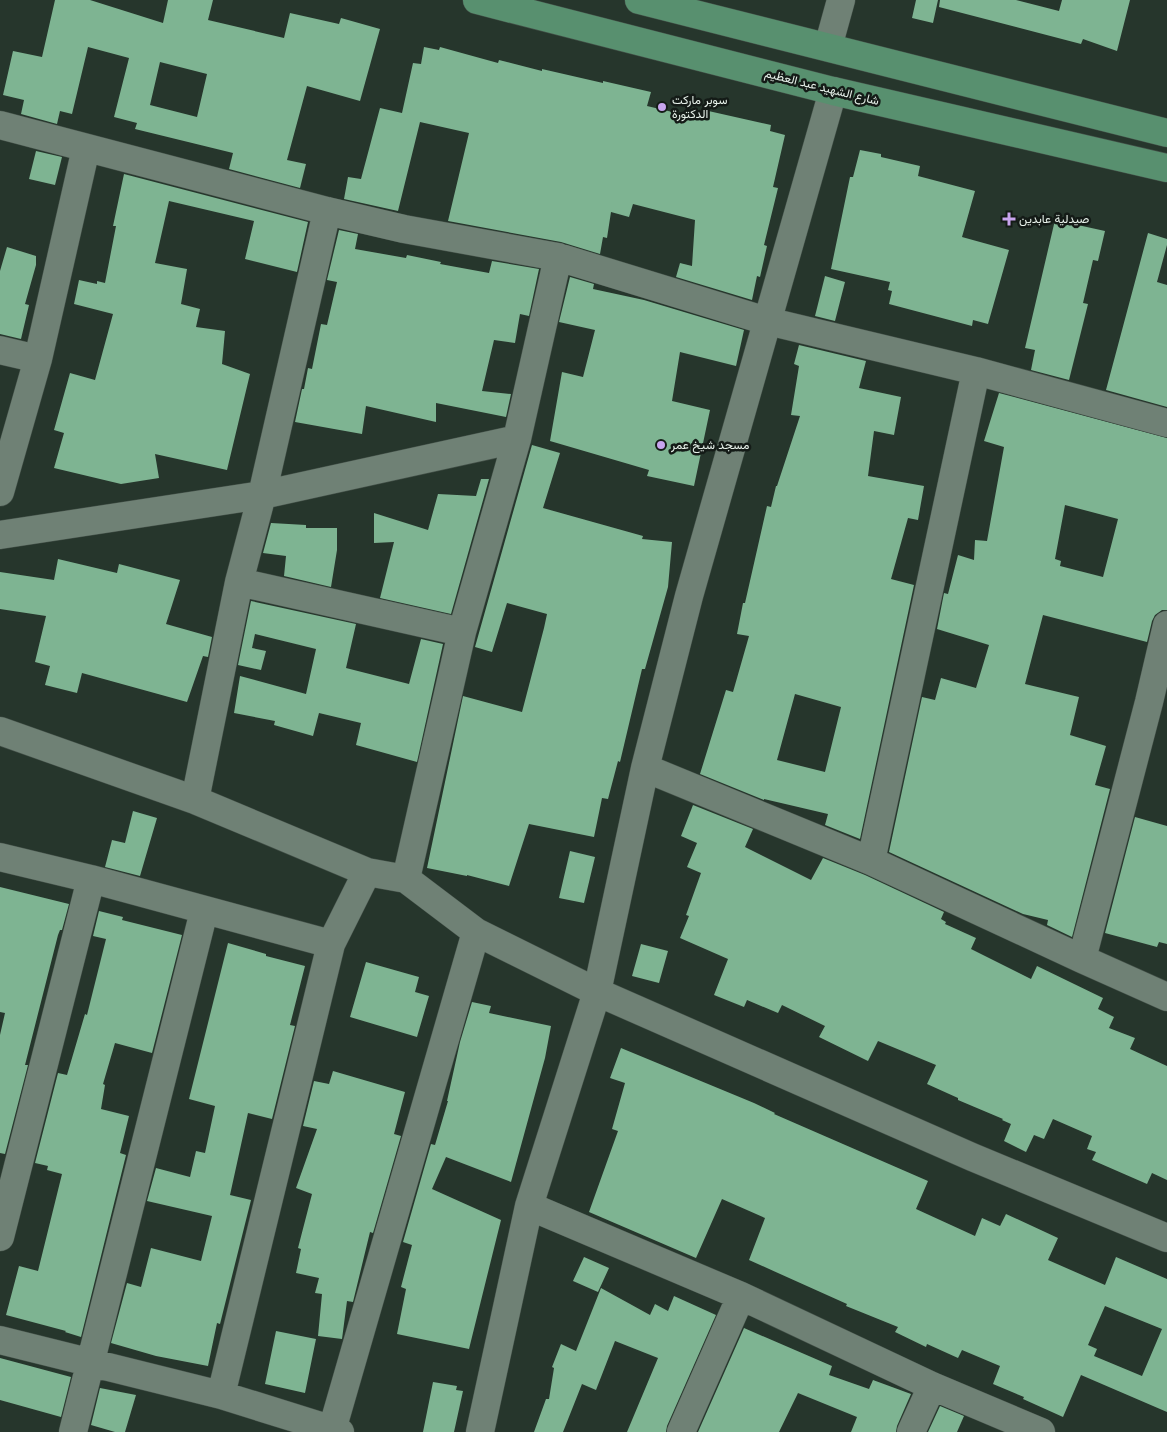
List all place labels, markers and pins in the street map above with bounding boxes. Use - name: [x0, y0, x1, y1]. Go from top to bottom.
- place label: سوبر ماركت الدكتورة: [672, 92, 727, 122]
- marker: سوبر ماركت الدكتورة: [656, 101, 668, 113]
- place label: صيدلية عابدين: [1019, 211, 1089, 227]
- marker: صيدلية عابدين: [1003, 213, 1015, 225]
- place label: مسجد شيخ عمر: [670, 437, 749, 454]
- marker: مسجد شيخ عمر: [655, 439, 667, 451]

